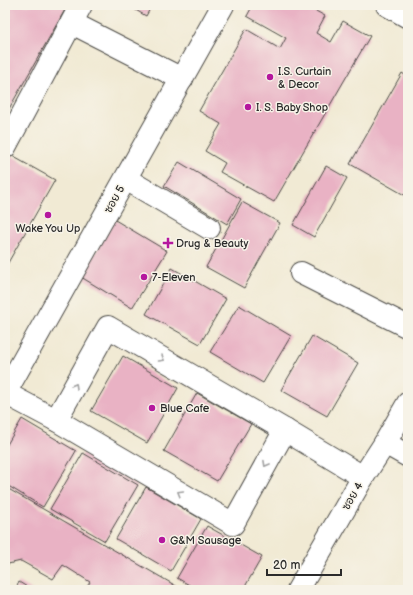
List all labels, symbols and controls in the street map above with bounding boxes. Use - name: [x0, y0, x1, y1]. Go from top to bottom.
- place label: I.S. Curtain & Decor: [278, 65, 331, 91]
- marker: I.S. Curtain & Decor: [265, 72, 275, 82]
- place label: I. S. Baby Shop: [256, 101, 328, 114]
- marker: I. S. Baby Shop: [243, 102, 253, 112]
- street label: ซอย 5: [102, 183, 127, 215]
- marker: Wake You Up: [43, 210, 53, 220]
- place label: Wake You Up: [16, 222, 80, 235]
- place label: Drug & Beauty: [176, 237, 248, 250]
- marker: Drug & Beauty: [163, 238, 173, 248]
- place label: 7-Eleven: [152, 271, 195, 284]
- marker: 7-Eleven: [139, 272, 149, 282]
- one-way arrow: [158, 354, 165, 361]
- one-way arrow: [71, 383, 78, 390]
- place label: Blue Cafe: [160, 402, 210, 415]
- marker: Blue Cafe: [147, 403, 157, 413]
- one-way arrow: [264, 460, 271, 467]
- street label: ซอย 4: [339, 480, 366, 513]
- one-way arrow: [177, 490, 184, 497]
- place label: G&M Sausage: [170, 534, 242, 547]
- marker: G&M Sausage: [157, 535, 167, 545]
- scale bar: [267, 551, 341, 577]
- text: 20 m: [273, 558, 300, 573]

